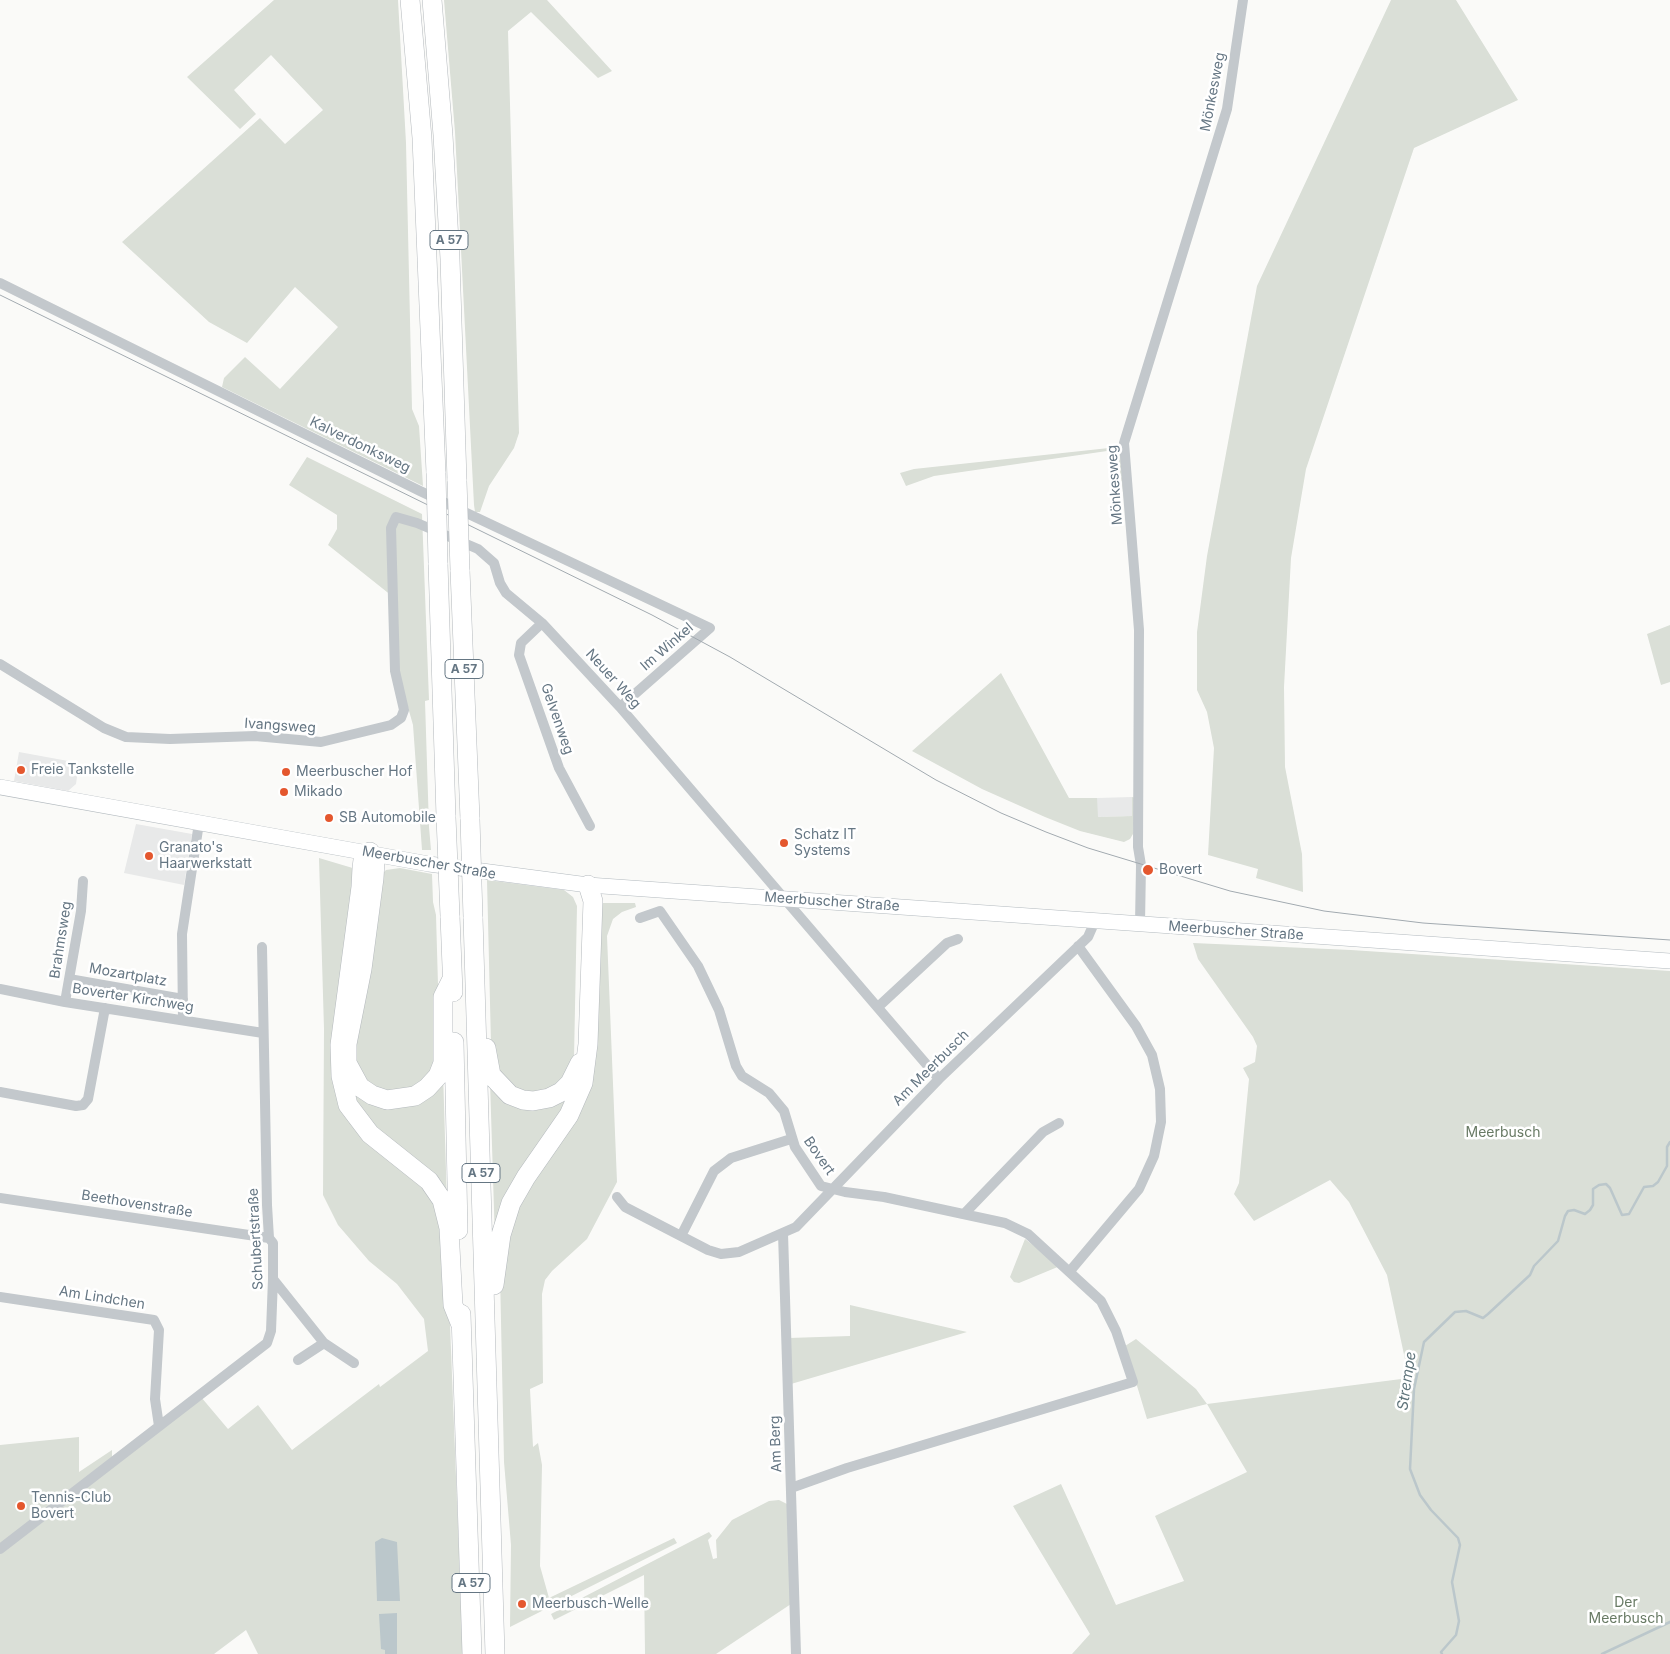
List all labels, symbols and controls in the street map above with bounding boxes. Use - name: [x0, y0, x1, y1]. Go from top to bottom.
- street label: Mönkesweg: [1197, 51, 1229, 133]
- road number: A 57: [430, 230, 468, 250]
- street label: Kalverdonksweg: [307, 413, 413, 477]
- street label: Mönkesweg: [1104, 444, 1126, 526]
- street label: Im Winkel: [637, 620, 697, 674]
- street label: Neuer Weg: [582, 646, 644, 712]
- road number: A 57: [445, 660, 483, 679]
- street label: Gelvenweg: [537, 681, 577, 757]
- street label: Ivangsweg: [244, 715, 316, 737]
- place label: Freie Tankstelle: [31, 762, 134, 778]
- marker: Freie Tankstelle: [15, 764, 27, 776]
- place label: Meerbuscher Hof: [296, 764, 412, 780]
- marker: Meerbuscher Hof: [280, 766, 292, 778]
- place label: Mikado: [294, 784, 343, 800]
- marker: Mikado: [278, 786, 290, 798]
- place label: SB Automobile: [339, 810, 436, 826]
- marker: SB Automobile: [323, 812, 335, 824]
- place label: Schatz IT Systems: [794, 827, 856, 860]
- marker: Schatz IT Systems: [778, 837, 790, 849]
- place label: Granato's Haarwerkstatt: [159, 840, 252, 872]
- street label: Meerbuscher Straße: [361, 843, 497, 883]
- marker: Granato's Haarwerkstatt: [143, 850, 155, 862]
- place label: Bovert: [1159, 862, 1202, 878]
- marker: Bovert: [1141, 863, 1155, 877]
- street label: Meerbuscher Straße: [764, 889, 900, 915]
- street label: Brahmsweg: [47, 900, 75, 980]
- street label: Meerbuscher Straße: [1168, 918, 1304, 944]
- street label: Mozartplatz: [88, 960, 168, 990]
- street label: Boverter Kirchweg: [71, 980, 195, 1016]
- street label: Am Meerbusch: [889, 1026, 973, 1110]
- park label: Meerbusch: [1466, 1125, 1540, 1141]
- street label: Bovert: [800, 1134, 838, 1178]
- road number: A 57: [462, 1164, 500, 1182]
- street label: Beethovenstraße: [80, 1187, 194, 1221]
- street label: Schubertstraße: [245, 1188, 267, 1290]
- street label: Am Lindchen: [58, 1283, 146, 1313]
- water label: Strempe: [1394, 1350, 1420, 1412]
- street label: Am Berg: [767, 1415, 785, 1473]
- place label: Tennis-Club Bovert: [31, 1490, 111, 1522]
- marker: Tennis-Club Bovert: [15, 1500, 27, 1512]
- road number: A 57: [452, 1574, 490, 1592]
- park label: Der Meerbusch: [1589, 1595, 1663, 1628]
- place label: Meerbusch-Welle: [532, 1596, 649, 1612]
- marker: Meerbusch-Welle: [516, 1598, 528, 1610]

